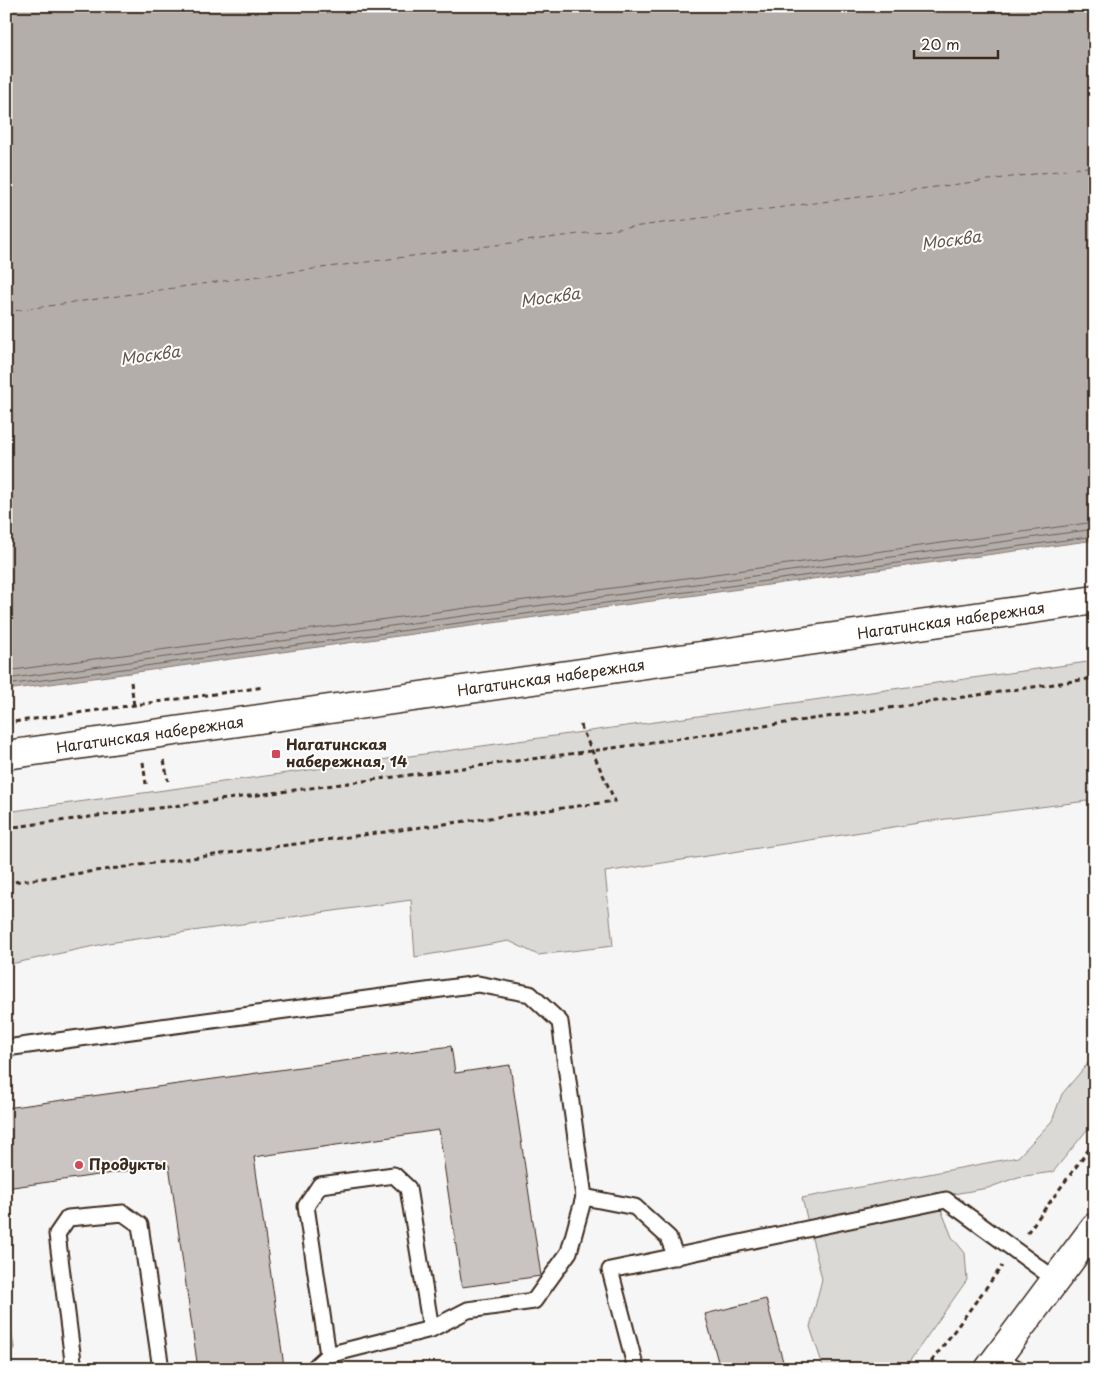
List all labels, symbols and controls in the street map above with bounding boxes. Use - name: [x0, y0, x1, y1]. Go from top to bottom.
- scale bar: [914, 28, 997, 60]
- text: 20 m: [921, 32, 960, 55]
- water label: Москва: [919, 223, 983, 255]
- water label: Москва: [518, 280, 582, 312]
- water label: Москва: [118, 338, 182, 370]
- street label: Нагатинская набережная: [855, 595, 1046, 644]
- street label: Нагатинская набережная: [455, 652, 646, 701]
- street label: Нагатинская набережная: [54, 709, 245, 758]
- place label: Нагатинская набережная, 14: [286, 732, 407, 772]
- marker: Нагатинская набережная, 14: [270, 748, 282, 760]
- place label: Продукты: [89, 1152, 166, 1175]
- marker: Продукты: [73, 1159, 85, 1171]

